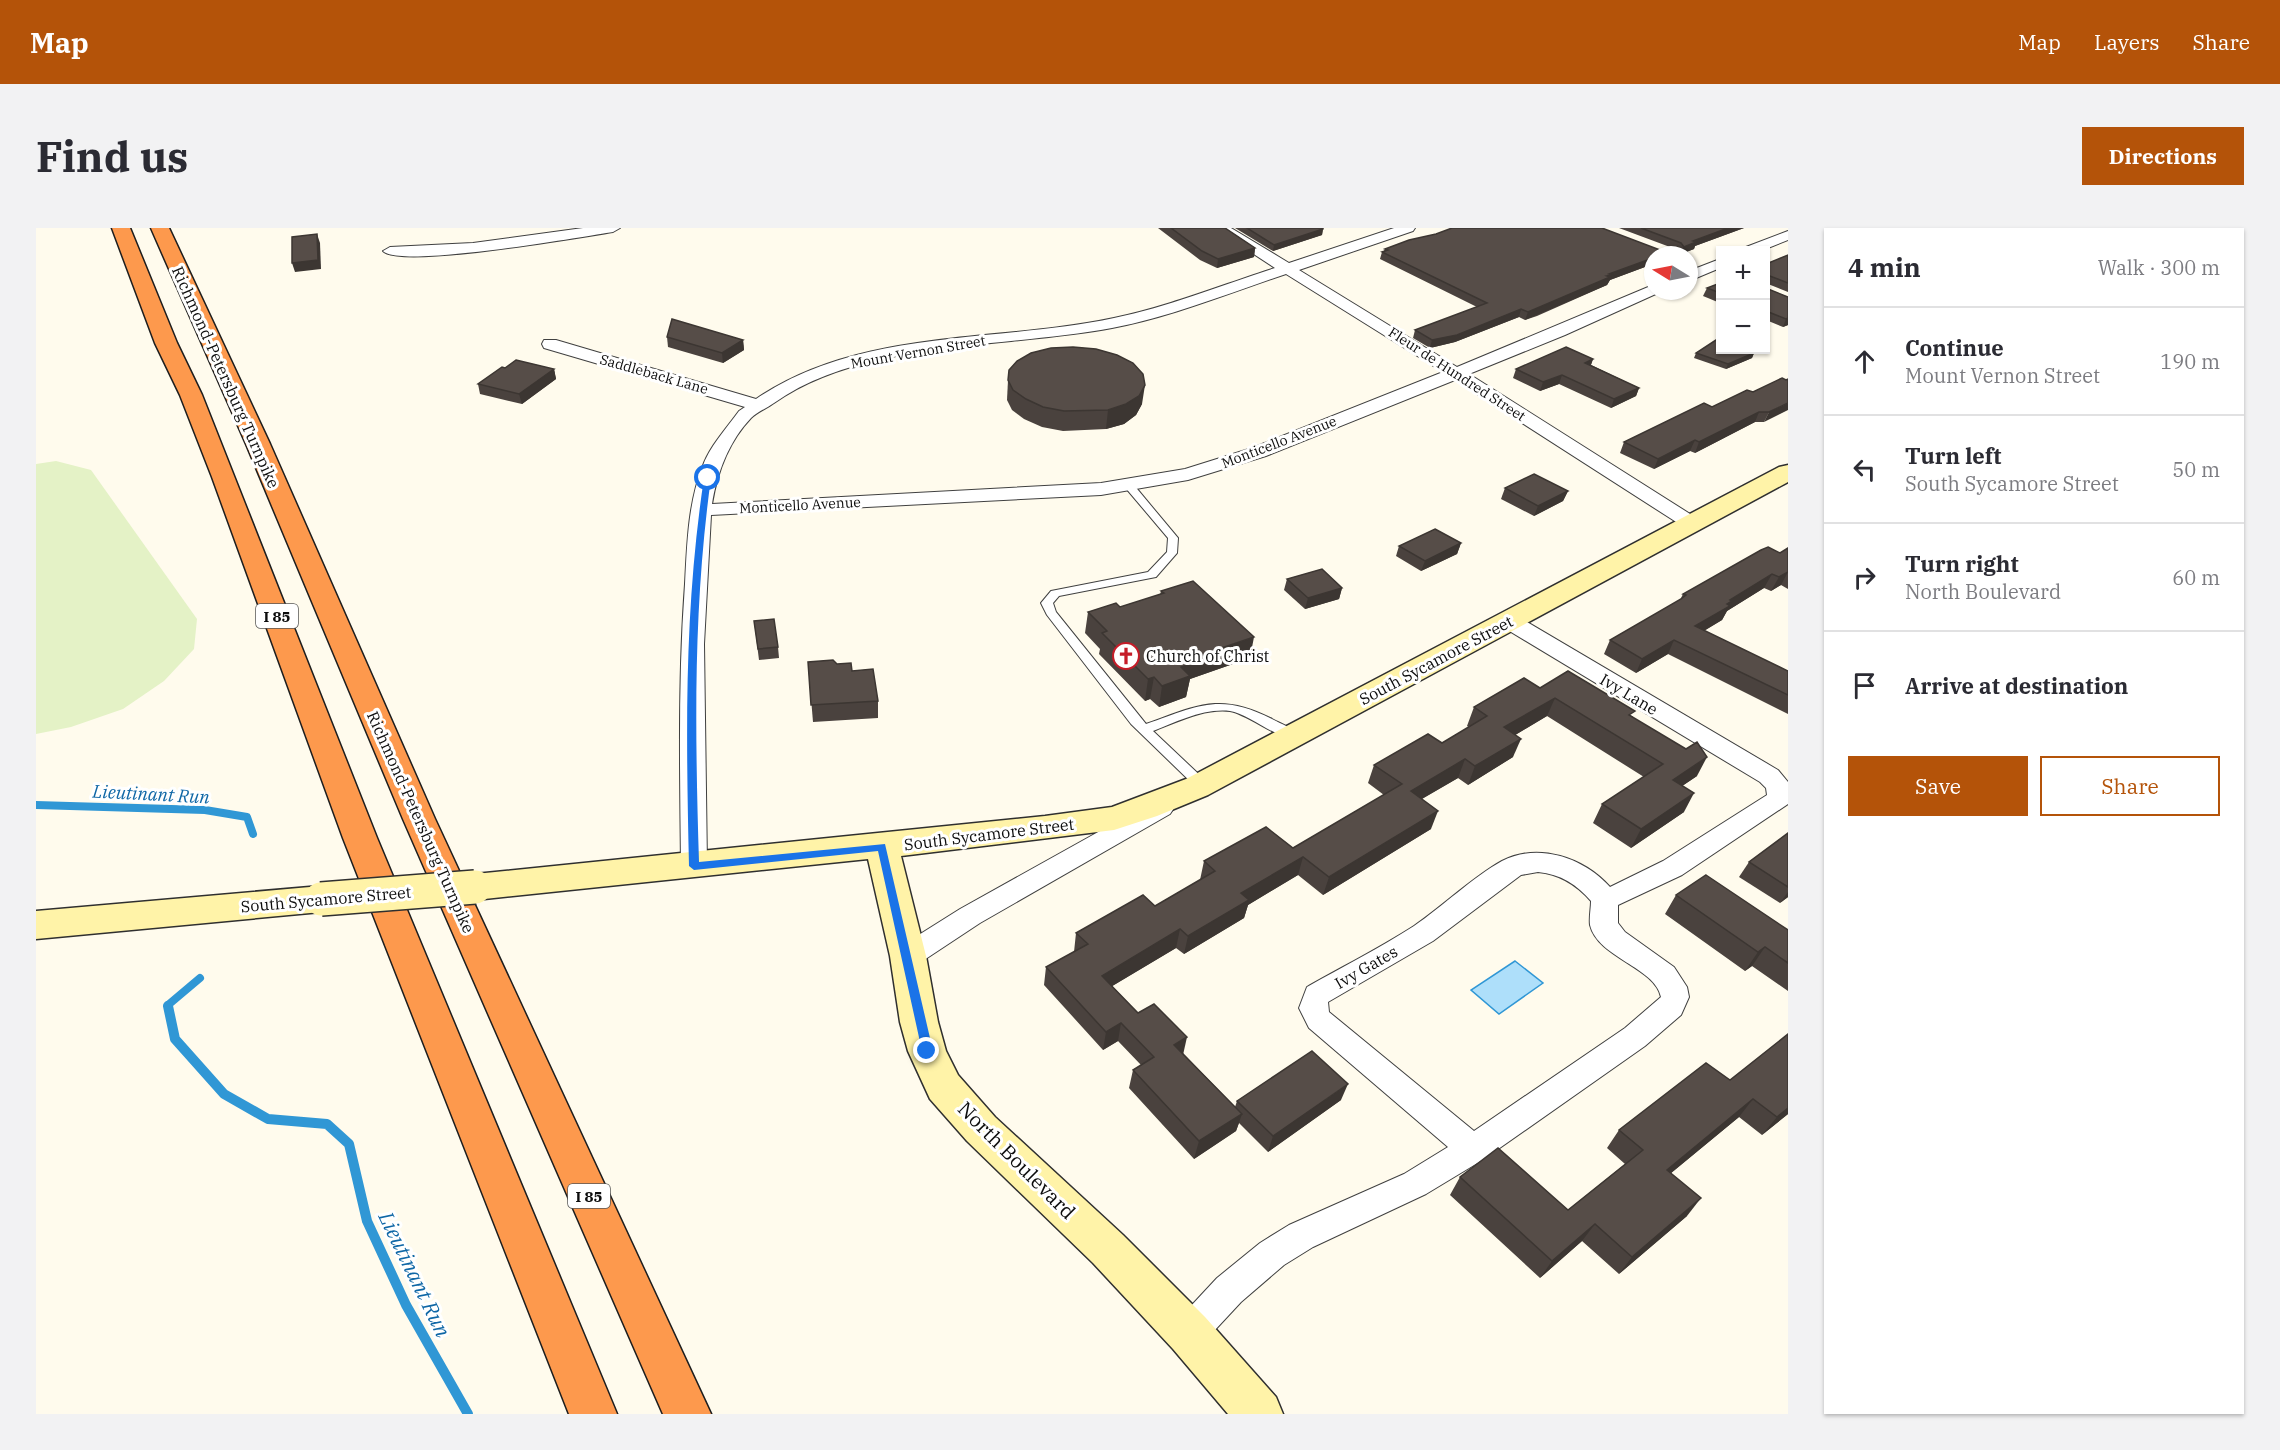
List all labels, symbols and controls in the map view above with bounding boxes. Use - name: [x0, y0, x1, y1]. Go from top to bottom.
- text: Map: [30, 24, 89, 61]
- text: Map: [2018, 28, 2061, 56]
- text: Layers: [2094, 28, 2160, 56]
- text: Share: [2193, 28, 2250, 56]
- button: Directions: [2082, 127, 2244, 185]
- text: Find us: [36, 129, 188, 184]
- north arrow: [1644, 246, 1698, 300]
- map controls: [1716, 246, 1770, 354]
- button: +: [1716, 246, 1770, 300]
- text: 4 min: [1848, 250, 1921, 284]
- text: Walk · 300 m: [2098, 254, 2220, 281]
- street label: Richmond-Petersburg Turnpike: [168, 263, 284, 491]
- button: −: [1716, 300, 1770, 354]
- street label: Fleur de Hundred Street: [1385, 323, 1529, 425]
- street label: Mount Vernon Street: [849, 331, 987, 373]
- text: Continue: [1905, 333, 2004, 362]
- icon: ahead: [1848, 345, 1881, 378]
- text: 190 m: [2160, 348, 2220, 375]
- street label: Saddleback Lane: [598, 350, 710, 398]
- text: Mount Vernon Street: [1905, 362, 2100, 389]
- street label: Monticello Avenue: [1219, 412, 1339, 472]
- text: Turn left: [1905, 441, 2001, 470]
- icon: left: [1848, 453, 1881, 486]
- text: 50 m: [2172, 456, 2220, 483]
- route start: [694, 464, 720, 490]
- text: South Sycamore Street: [1905, 470, 2119, 497]
- street label: Monticello Avenue: [739, 493, 861, 517]
- text: Turn right: [1905, 549, 2019, 578]
- icon: right: [1848, 561, 1881, 594]
- text: 60 m: [2172, 564, 2220, 591]
- text: North Boulevard: [1905, 578, 2061, 605]
- road number: I 85: [256, 604, 298, 628]
- street label: South Sycamore Street: [1356, 611, 1516, 709]
- church icon: Church of Christ: [1111, 641, 1141, 671]
- place label: Church of Christ: [1146, 646, 1270, 666]
- street label: Ivy Lane: [1597, 669, 1661, 719]
- icon: arrive: [1848, 669, 1881, 702]
- text: Arrive at destination: [1905, 671, 2128, 700]
- street label: Richmond-Petersburg Turnpike: [363, 708, 479, 936]
- button: Save: [1848, 756, 2028, 816]
- button: Share: [2040, 756, 2220, 816]
- water label: Lieutinant Run: [91, 779, 211, 809]
- street label: South Sycamore Street: [903, 814, 1075, 854]
- street label: South Sycamore Street: [240, 882, 412, 916]
- street label: Ivy Gates: [1331, 941, 1401, 993]
- route end: [913, 1037, 939, 1063]
- street label: North Boulevard: [952, 1095, 1082, 1225]
- road number: I 85: [568, 1184, 610, 1208]
- water label: Lieutinant Run: [372, 1206, 458, 1342]

